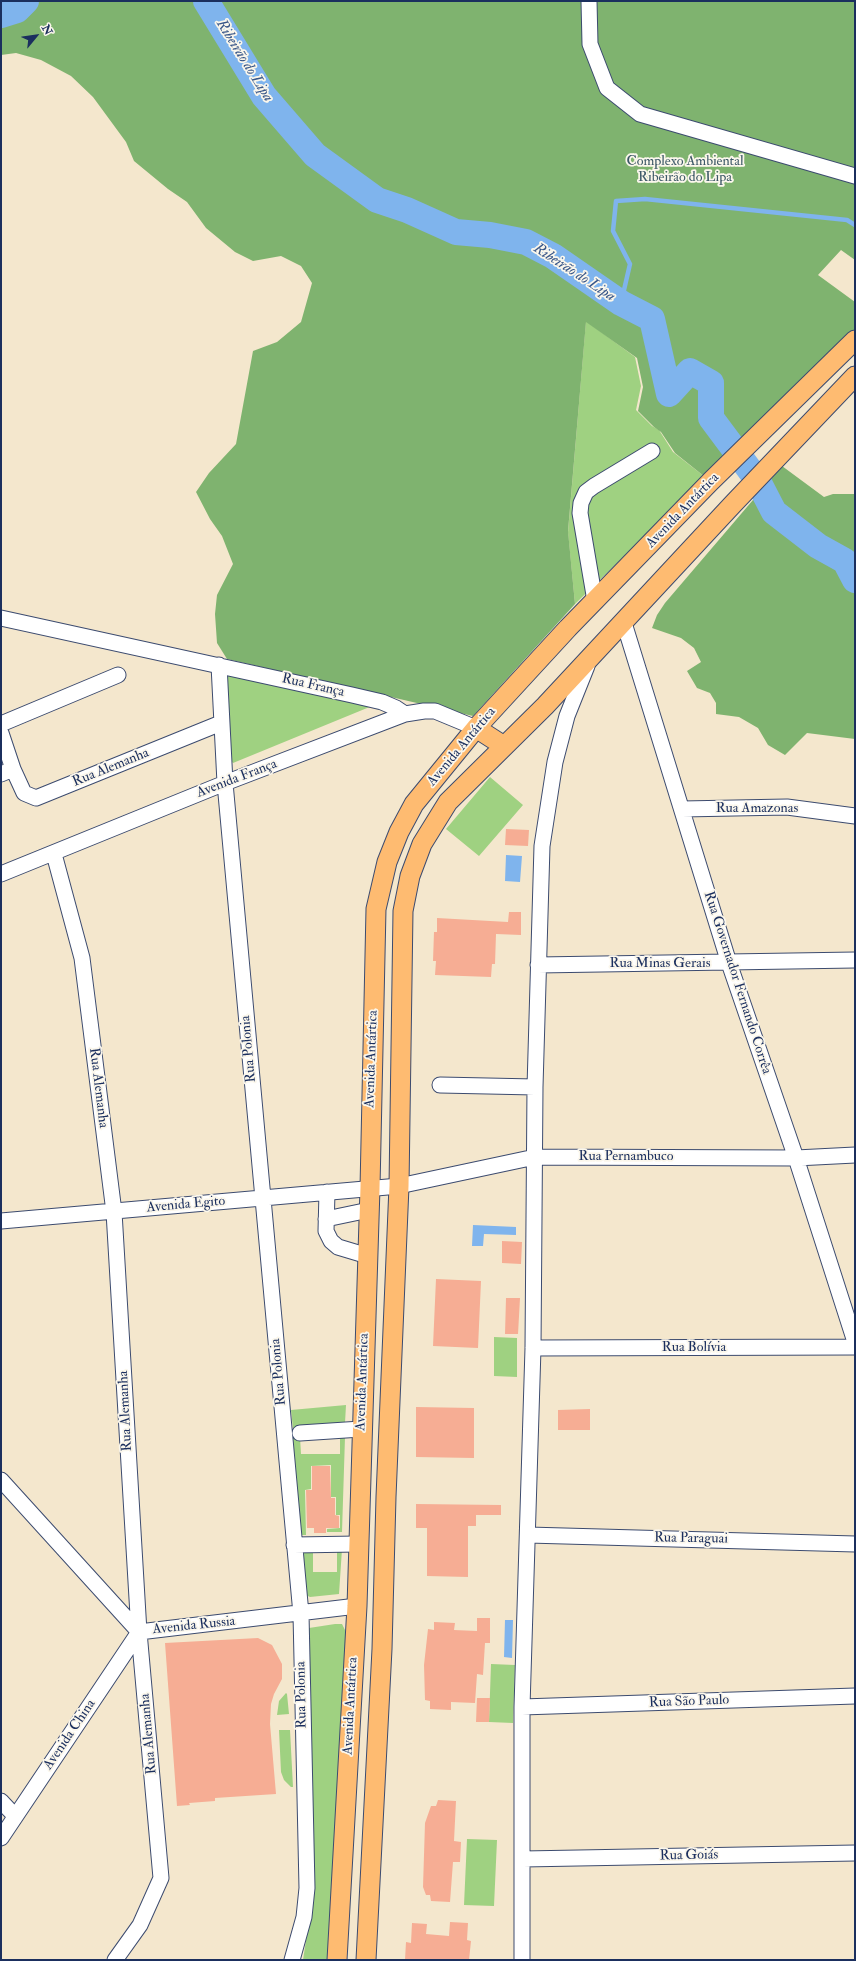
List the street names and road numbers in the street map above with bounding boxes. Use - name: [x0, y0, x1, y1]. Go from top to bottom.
- street label: Avenida Antártica: [643, 470, 723, 552]
- street label: Rua França: [280, 671, 346, 701]
- street label: Avenida Antártica: [424, 704, 500, 790]
- street label: Rua Alemanha: [70, 745, 152, 791]
- street label: Avenida França: [194, 756, 280, 802]
- street label: Rua Amazonas: [716, 801, 798, 817]
- street label: Rua Governador Fernando Corrêa: [699, 889, 775, 1077]
- street label: Rua Minas Gerais: [610, 956, 710, 972]
- street label: Avenida Antártica: [362, 1010, 382, 1108]
- street label: Rua Polonia: [238, 1015, 260, 1083]
- street label: Rua Alemanha: [85, 1047, 111, 1129]
- street label: Rua Pernambuco: [579, 1149, 673, 1165]
- street label: Avenida Egito: [146, 1193, 226, 1217]
- street label: Avenida Antártica: [353, 1333, 373, 1431]
- street label: Rua Polonia: [268, 1338, 290, 1406]
- street label: Rua Bolívia: [662, 1340, 726, 1356]
- street label: Rua Alemanha: [115, 1370, 137, 1452]
- street label: Rua Paraguai: [654, 1530, 728, 1548]
- street label: Avenida Russia: [152, 1613, 236, 1639]
- street label: Avenida Antártica: [340, 1657, 362, 1755]
- street label: Rua Polonia: [293, 1661, 311, 1729]
- street label: Rua São Paulo: [649, 1692, 729, 1712]
- street label: Rua Alemanha: [137, 1693, 161, 1775]
- street label: Avenida China: [40, 1697, 100, 1773]
- street label: Rua Goiás: [660, 1847, 718, 1865]

